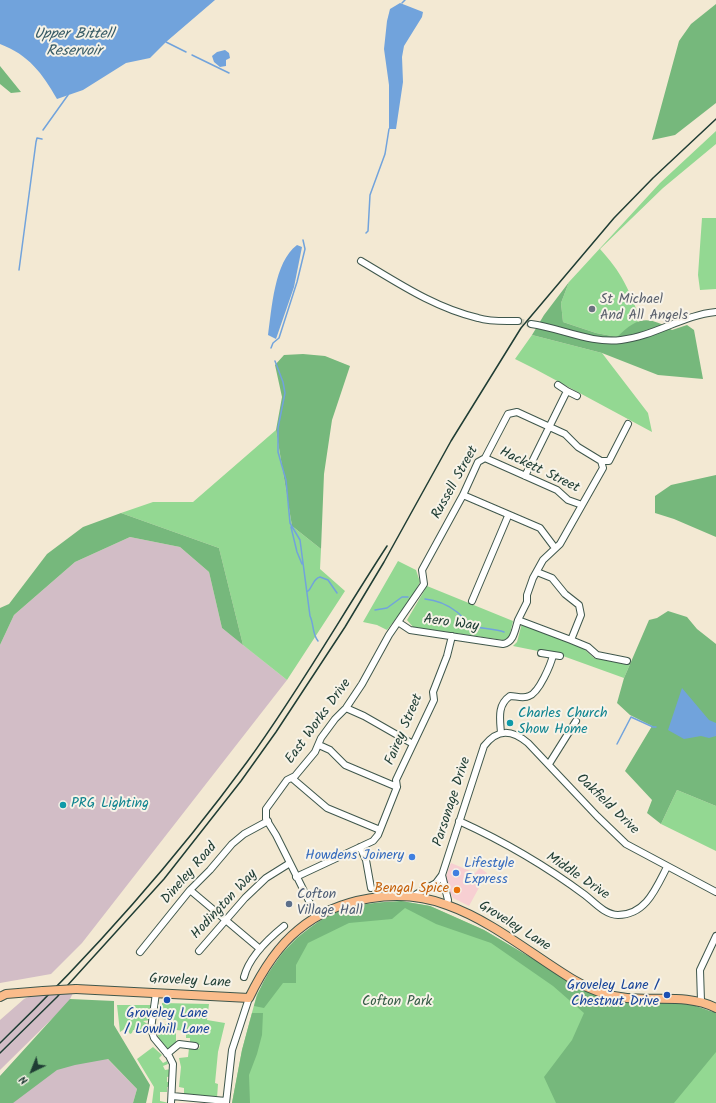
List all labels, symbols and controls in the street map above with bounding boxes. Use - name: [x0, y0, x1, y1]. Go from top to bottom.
- water label: Upper Bittell Reservoir: [34, 26, 114, 61]
- place label: St Michael And All Angels: [600, 293, 688, 326]
- marker: St Michael And All Angels: [587, 304, 597, 314]
- street label: Russell Street: [429, 443, 483, 523]
- street label: Hackett Street: [496, 444, 582, 498]
- street label: Aero Way: [422, 612, 480, 636]
- street label: East Works Drive: [283, 676, 355, 768]
- street label: Fairey Street: [382, 692, 428, 768]
- place label: Charles Church Show Home: [518, 707, 607, 740]
- marker: Charles Church Show Home: [505, 718, 515, 728]
- street label: Parsonage Drive: [431, 755, 475, 849]
- street label: Oakfield Drive: [572, 771, 642, 839]
- place label: PRG Lighting: [71, 797, 149, 813]
- marker: PRG Lighting: [58, 800, 68, 810]
- street label: Dineley Road: [159, 840, 221, 908]
- place label: Howdens Joinery: [305, 849, 404, 865]
- street label: Middle Drive: [542, 850, 612, 904]
- marker: Howdens Joinery: [407, 852, 417, 862]
- place label: Lifestyle Express: [464, 857, 514, 890]
- street label: Hodington Way: [188, 867, 262, 943]
- marker: Lifestyle Express: [451, 868, 461, 878]
- place label: Bengal Spice: [374, 882, 449, 898]
- marker: Bengal Spice: [452, 885, 462, 895]
- place label: Cofton Village Hall: [297, 888, 363, 920]
- street label: Groveley Lane: [475, 898, 553, 956]
- marker: Cofton Village Hall: [284, 899, 294, 909]
- street label: Groveley Lane: [149, 971, 231, 993]
- place label: Groveley Lane / Chestnut Drive: [567, 979, 659, 1012]
- marker: Groveley Lane / Chestnut Drive: [662, 990, 672, 1000]
- marker: Groveley Lane / Lowhill Lane: [162, 995, 172, 1005]
- park label: Cofton Park: [362, 995, 432, 1011]
- place label: Groveley Lane / Lowhill Lane: [124, 1007, 210, 1040]
- north arrow: [12, 1051, 52, 1091]
- text: N: [15, 1071, 33, 1089]

